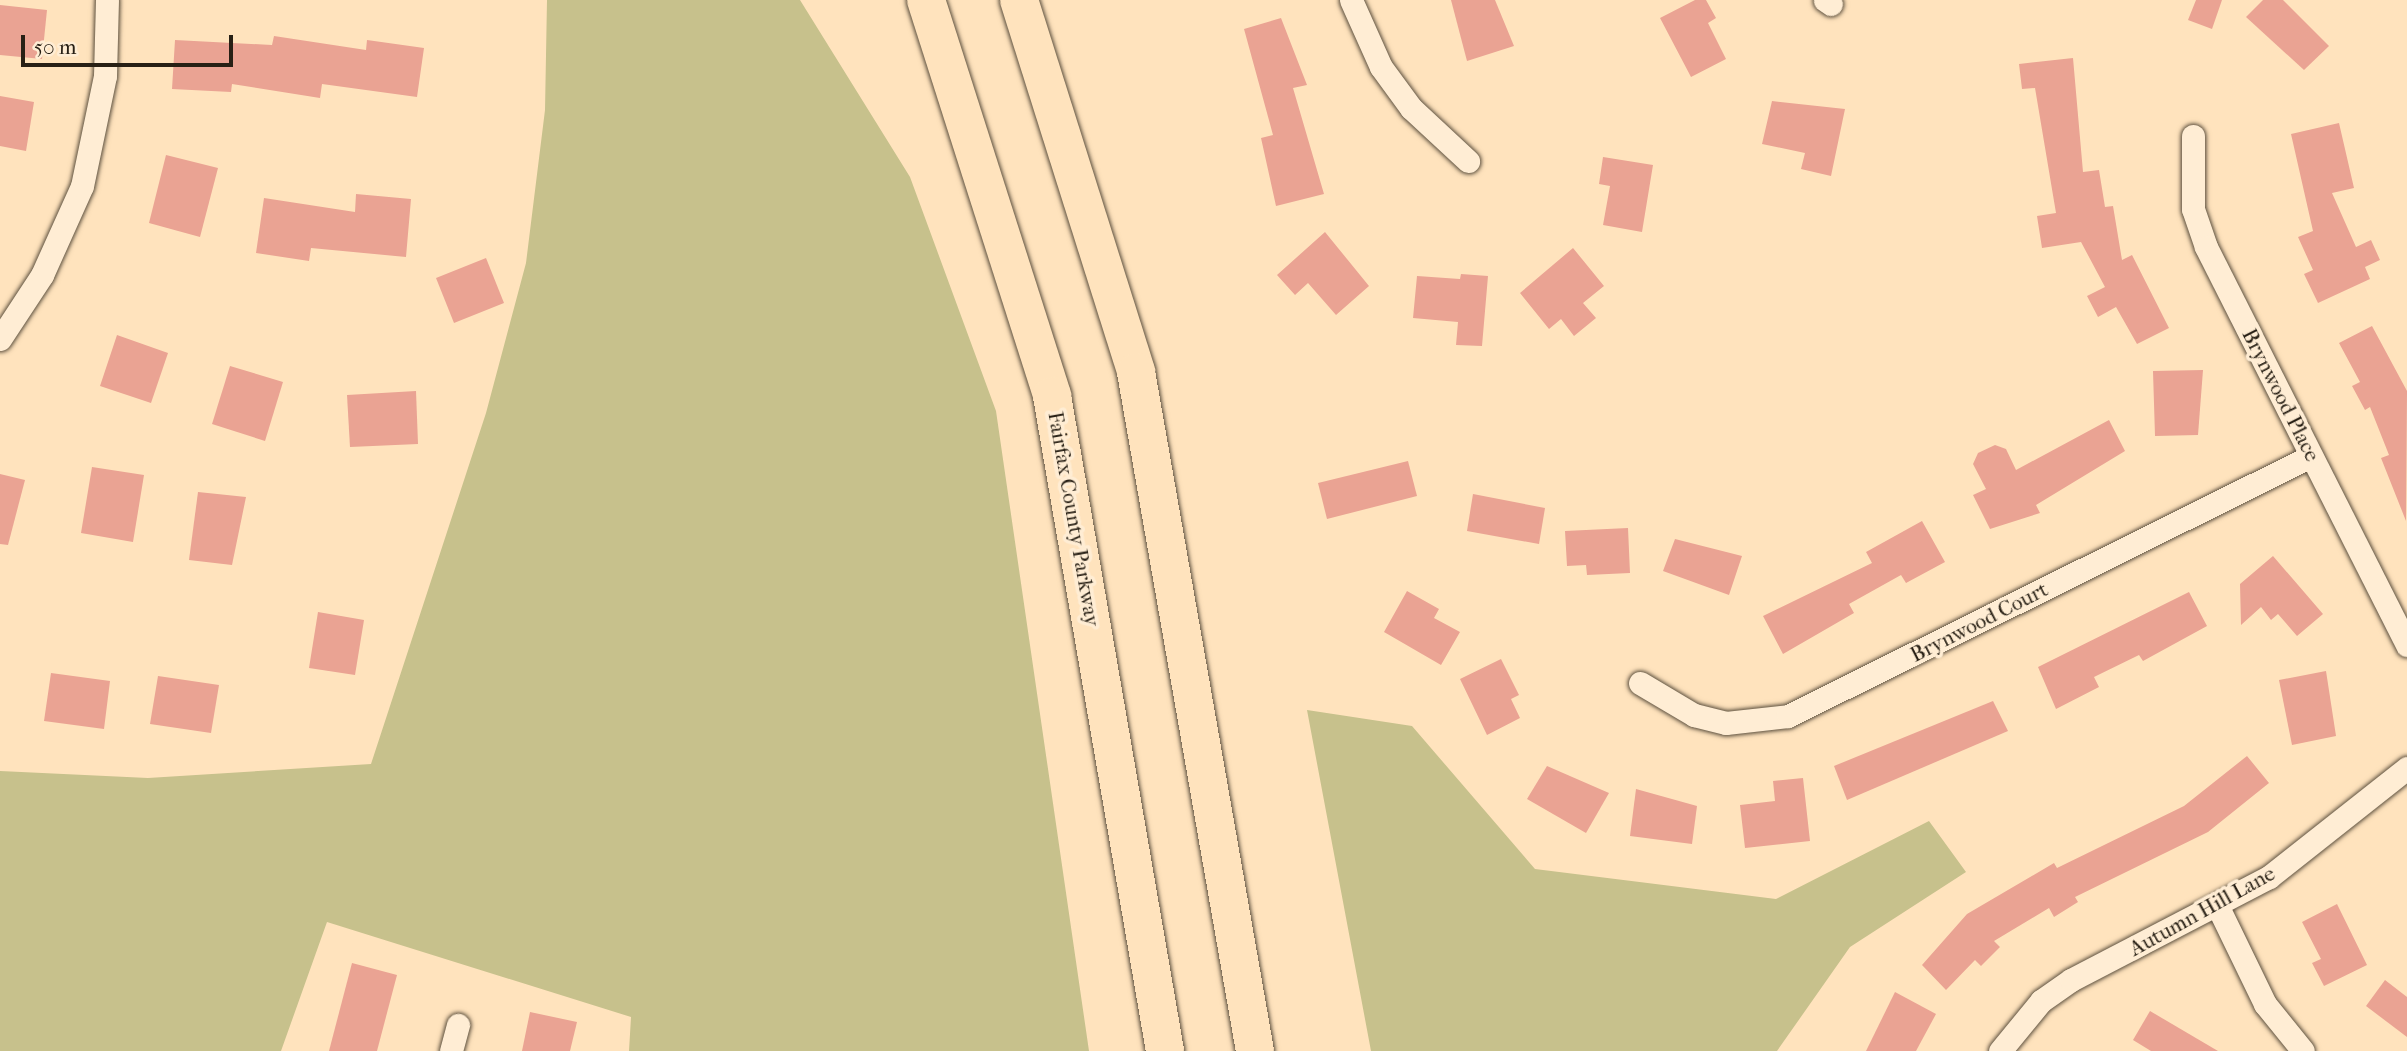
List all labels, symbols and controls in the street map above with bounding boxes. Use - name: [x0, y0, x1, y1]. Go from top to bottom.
- scale bar: [24, 21, 236, 65]
- text: 50 m: [34, 35, 77, 59]
- street label: Brynwood Place: [2237, 324, 2325, 466]
- street label: Fairfax County Parkway: [1043, 410, 1105, 628]
- street label: Brynwood Court: [1906, 577, 2052, 667]
- street label: Autumn Hill Lane: [2125, 861, 2279, 961]

